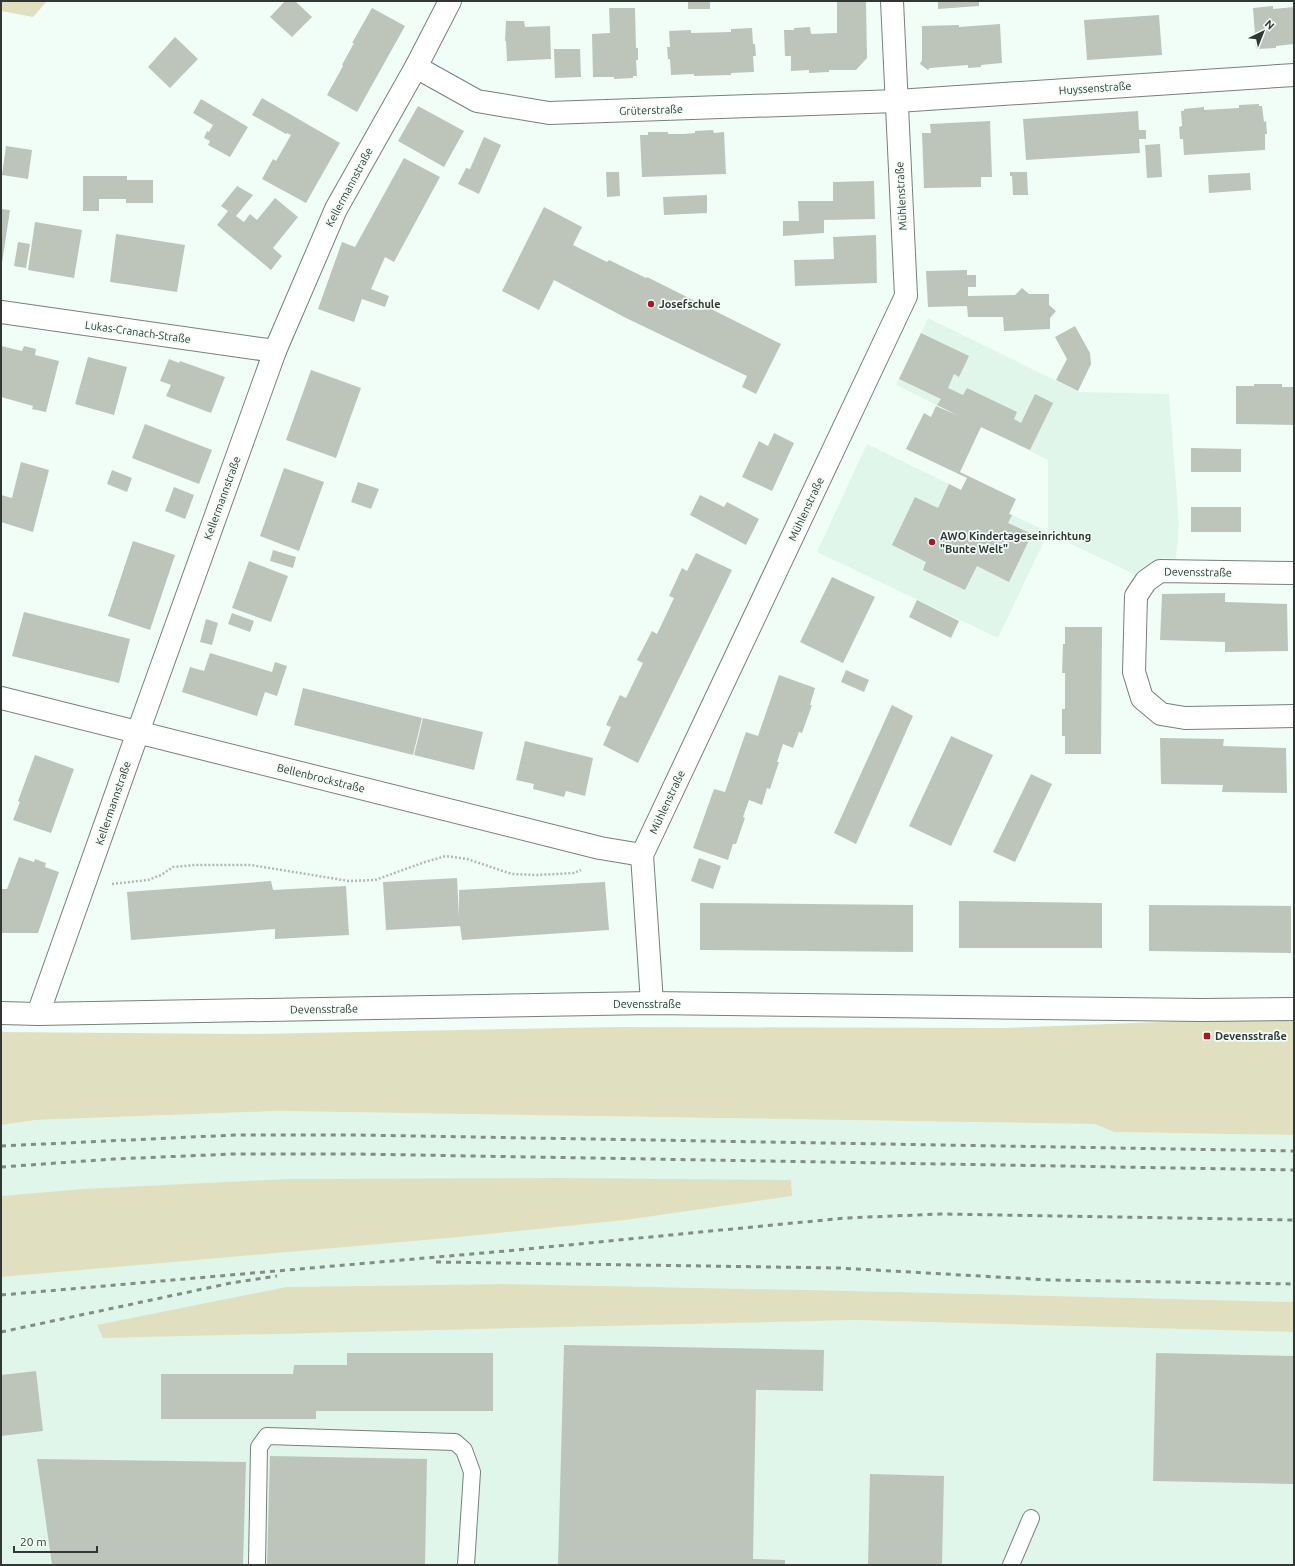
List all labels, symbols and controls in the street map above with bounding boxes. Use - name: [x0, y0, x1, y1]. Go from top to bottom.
- north arrow: [1243, 12, 1283, 52]
- text: N: [1263, 17, 1277, 32]
- street label: Huyssenstraße: [1058, 79, 1132, 97]
- street label: Grüterstraße: [619, 103, 683, 117]
- street label: Kellermannstraße: [323, 145, 375, 229]
- street label: Mühlenstraße: [893, 161, 909, 231]
- place label: Josefschule: [659, 298, 721, 310]
- marker: Josefschule: [646, 299, 656, 309]
- street label: Lukas-Cranach-Straße: [84, 319, 192, 345]
- street label: Kellermannstraße: [201, 455, 243, 541]
- street label: Mühlenstraße: [786, 475, 826, 543]
- place label: AWO Kindertageseinrichtung "Bunte Welt": [940, 530, 1091, 555]
- marker: AWO Kindertageseinrichtung "Bunte Welt": [927, 537, 937, 547]
- street label: Devensstraße: [1164, 565, 1232, 579]
- street label: Kellermannstraße: [93, 759, 133, 847]
- street label: Bellenbrockstraße: [276, 761, 366, 795]
- street label: Mühlenstraße: [647, 768, 687, 836]
- street label: Devensstraße: [613, 998, 681, 1010]
- street label: Devensstraße: [290, 1002, 358, 1016]
- place label: Devensstraße: [1215, 1030, 1287, 1042]
- marker: Devensstraße: [1202, 1031, 1212, 1041]
- scale bar: [14, 1528, 97, 1554]
- text: 20 m: [20, 1535, 47, 1548]

